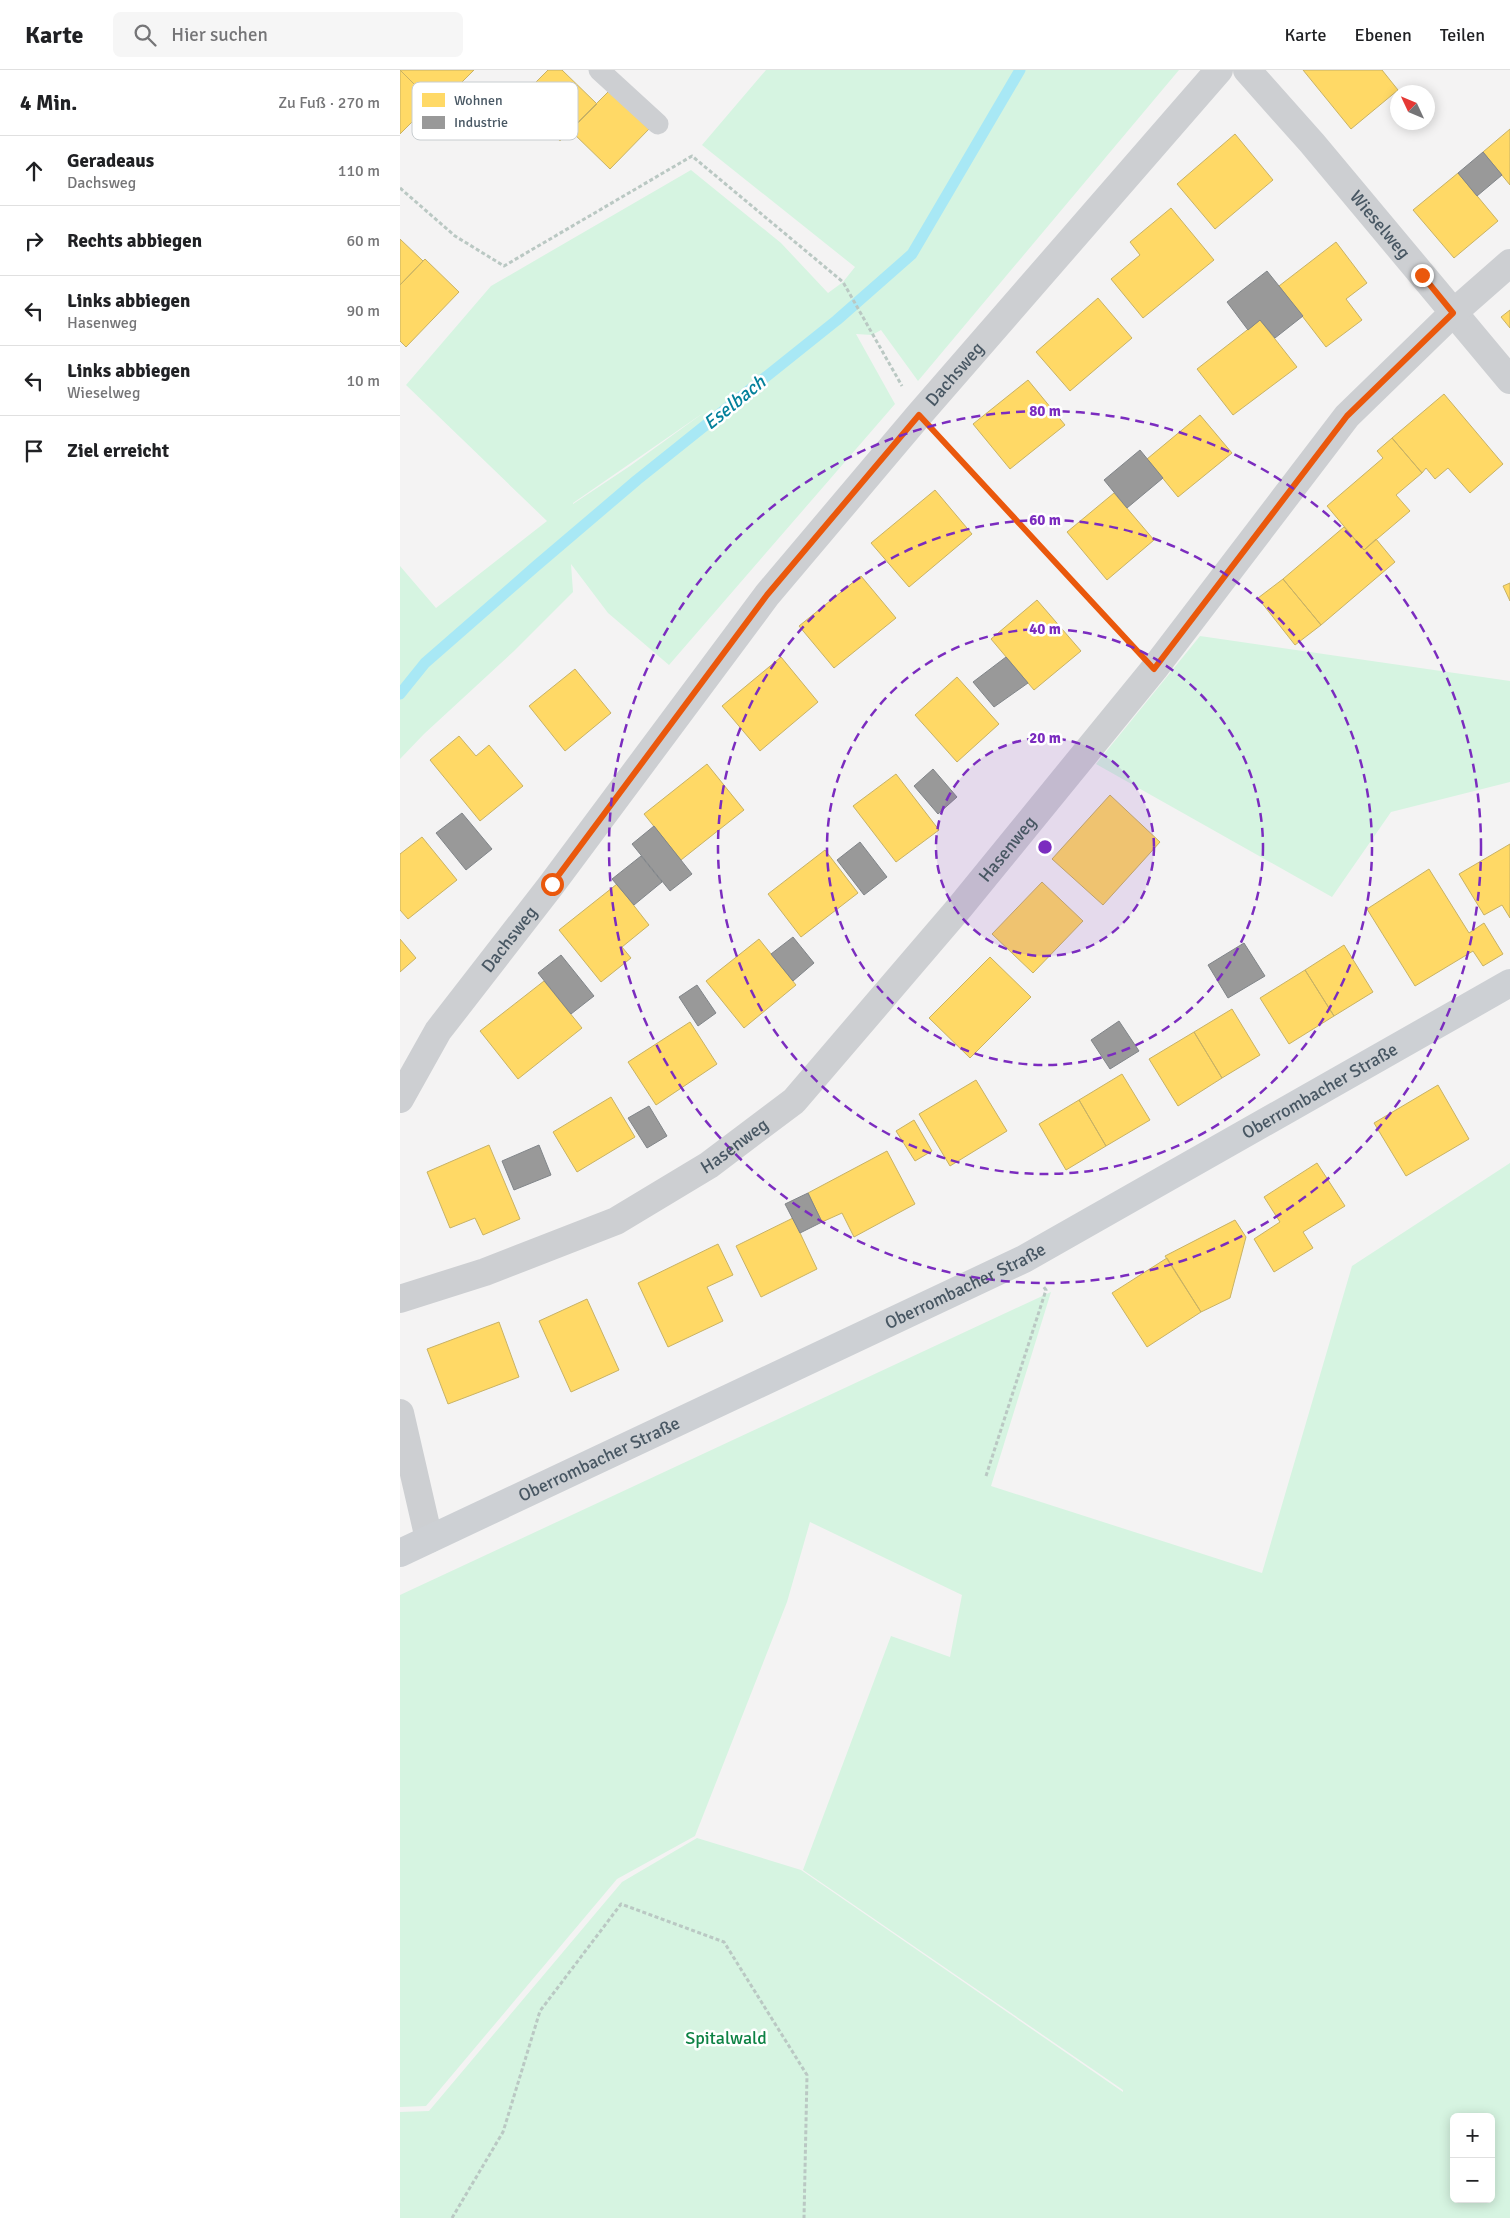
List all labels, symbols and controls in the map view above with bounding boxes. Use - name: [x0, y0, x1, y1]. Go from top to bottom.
- search box: [113, 12, 463, 57]
- text: Karte: [25, 20, 83, 50]
- icon: search: [131, 21, 159, 49]
- text: Hier suchen: [171, 23, 268, 47]
- text: Karte: [1284, 24, 1326, 46]
- text: Ebenen: [1354, 24, 1412, 46]
- text: Teilen: [1440, 24, 1485, 46]
- legend: [412, 82, 578, 140]
- north arrow: [1390, 85, 1435, 130]
- text: 4 Min.: [20, 90, 77, 116]
- text: Wohnen: [454, 92, 503, 109]
- text: Zu Fuß · 270 m: [278, 93, 380, 113]
- text: Industrie: [454, 114, 508, 131]
- text: Geradeaus: [67, 149, 154, 173]
- icon: ahead: [20, 157, 48, 185]
- text: 110 m: [338, 161, 380, 181]
- text: Dachsweg: [67, 173, 136, 193]
- street label: Wieselweg: [1345, 186, 1415, 263]
- icon: right: [20, 227, 48, 255]
- text: Rechts abbiegen: [67, 229, 202, 253]
- text: 60 m: [346, 231, 380, 251]
- route end: [1411, 264, 1434, 287]
- text: Links abbiegen: [67, 289, 190, 313]
- icon: left: [20, 297, 48, 325]
- text: 90 m: [346, 301, 380, 321]
- text: Hasenweg: [67, 313, 137, 333]
- street label: Dachsweg: [921, 337, 989, 411]
- text: Links abbiegen: [67, 359, 190, 383]
- icon: left: [20, 367, 48, 395]
- water label: Eselbach: [699, 370, 771, 435]
- text: 10 m: [346, 371, 380, 391]
- text: Wieselweg: [67, 383, 140, 403]
- text: 80 m: [1029, 402, 1061, 420]
- icon: arrive: [20, 437, 48, 465]
- text: Ziel erreicht: [67, 439, 169, 463]
- text: 60 m: [1029, 511, 1061, 529]
- text: 40 m: [1029, 620, 1061, 638]
- text: 20 m: [1029, 729, 1061, 747]
- street label: Hasenweg: [974, 811, 1041, 886]
- centre of rings: [1036, 838, 1054, 856]
- route start: [541, 873, 564, 896]
- street label: Dachsweg: [477, 902, 542, 977]
- street label: Oberrombacher Straße: [1238, 1038, 1402, 1144]
- street label: Hasenweg: [697, 1113, 773, 1178]
- street label: Oberrombacher Straße: [881, 1238, 1050, 1334]
- street label: Oberrombacher Straße: [515, 1412, 683, 1507]
- park label: Spitalwald: [685, 2027, 767, 2049]
- map controls: [1450, 2113, 1495, 2203]
- button: +: [1450, 2113, 1495, 2158]
- button: −: [1450, 2158, 1495, 2203]

